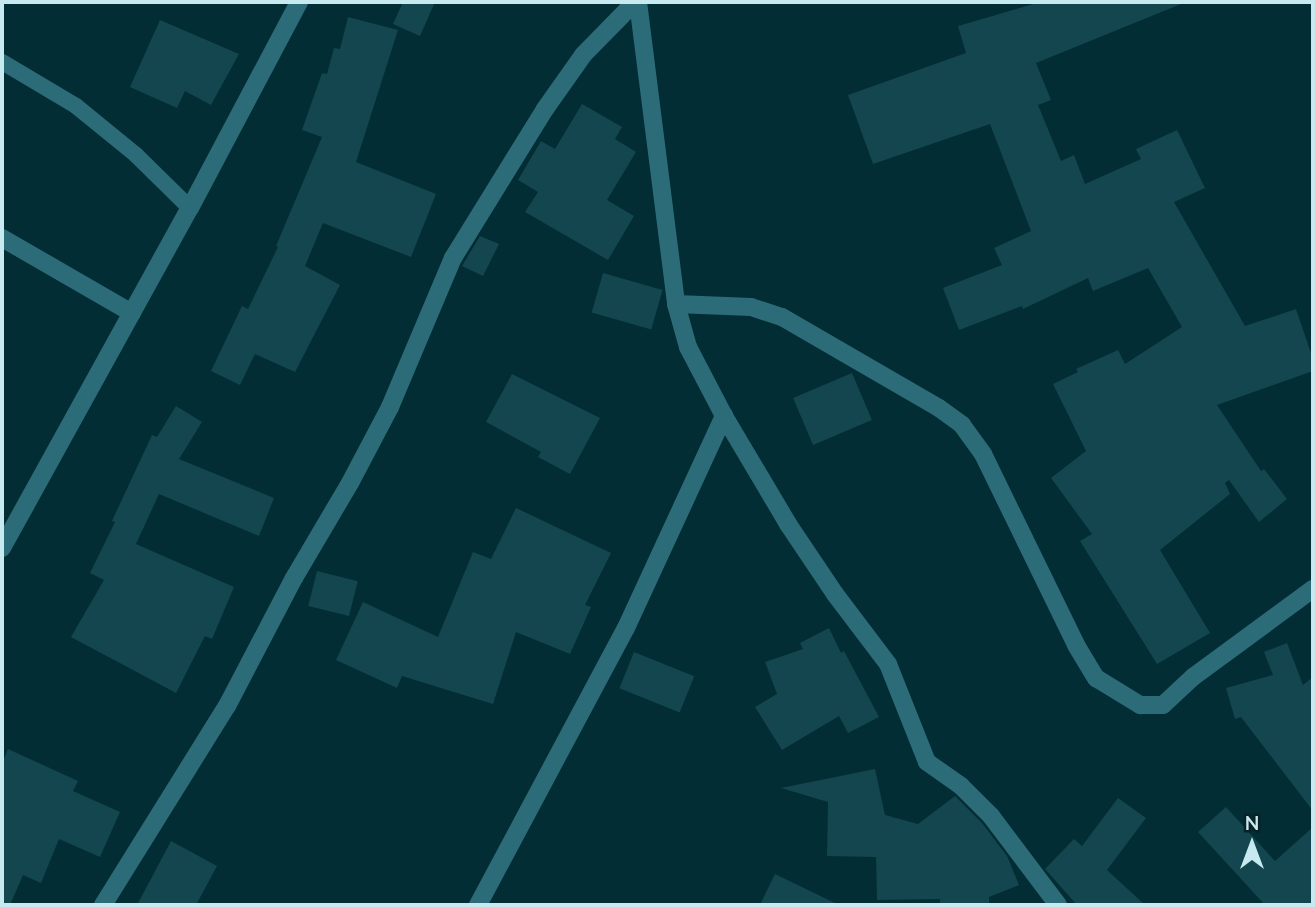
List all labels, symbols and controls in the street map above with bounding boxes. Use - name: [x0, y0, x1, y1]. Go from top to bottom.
- north arrow: [1217, 809, 1287, 879]
- text: N: [1245, 811, 1259, 834]

